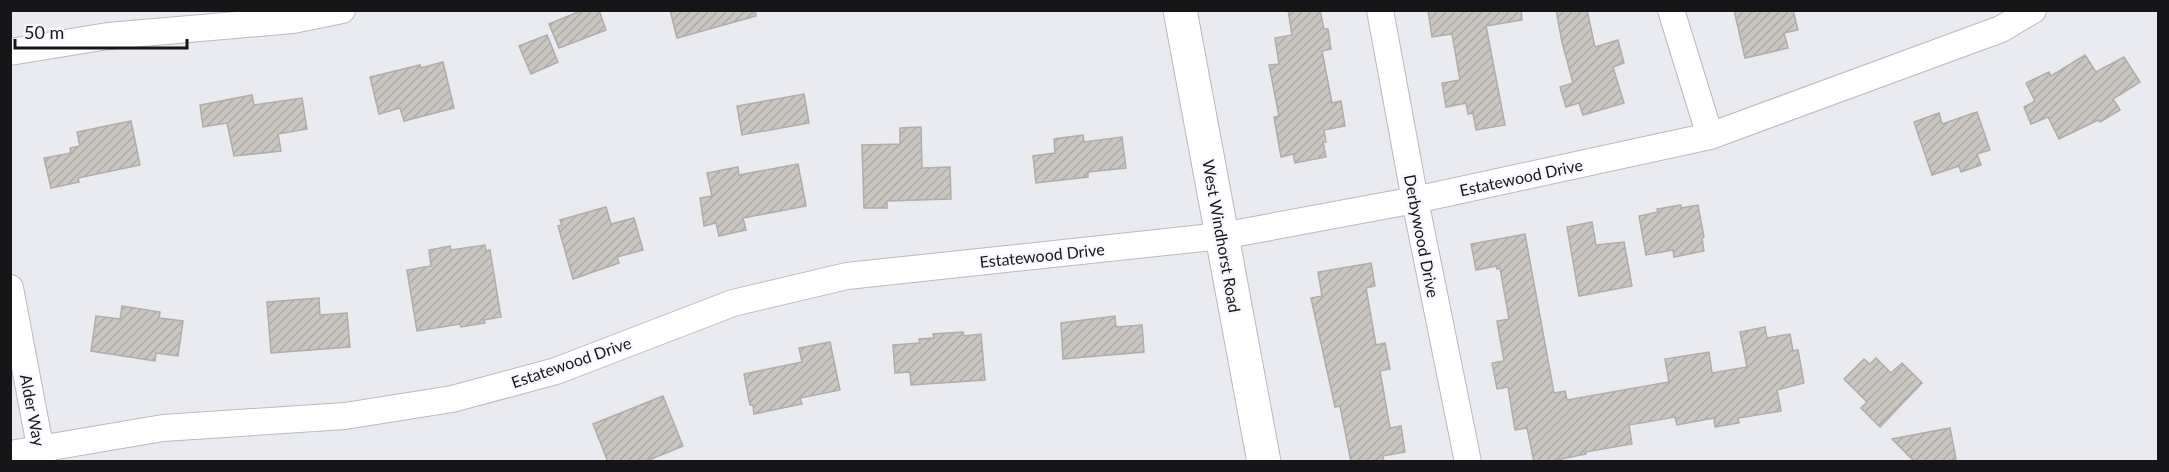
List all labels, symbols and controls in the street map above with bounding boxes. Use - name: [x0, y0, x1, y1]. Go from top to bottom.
- scale bar: [15, 12, 188, 50]
- text: 50 m: [24, 21, 64, 43]
- street label: Estatewood Drive: [1458, 155, 1584, 199]
- street label: West Windhorst Road: [1199, 158, 1245, 314]
- street label: Derbywood Drive: [1401, 173, 1443, 299]
- street label: Estatewood Drive: [979, 239, 1105, 271]
- street label: Estatewood Drive: [509, 333, 633, 391]
- street label: Alder Way: [17, 372, 49, 448]

